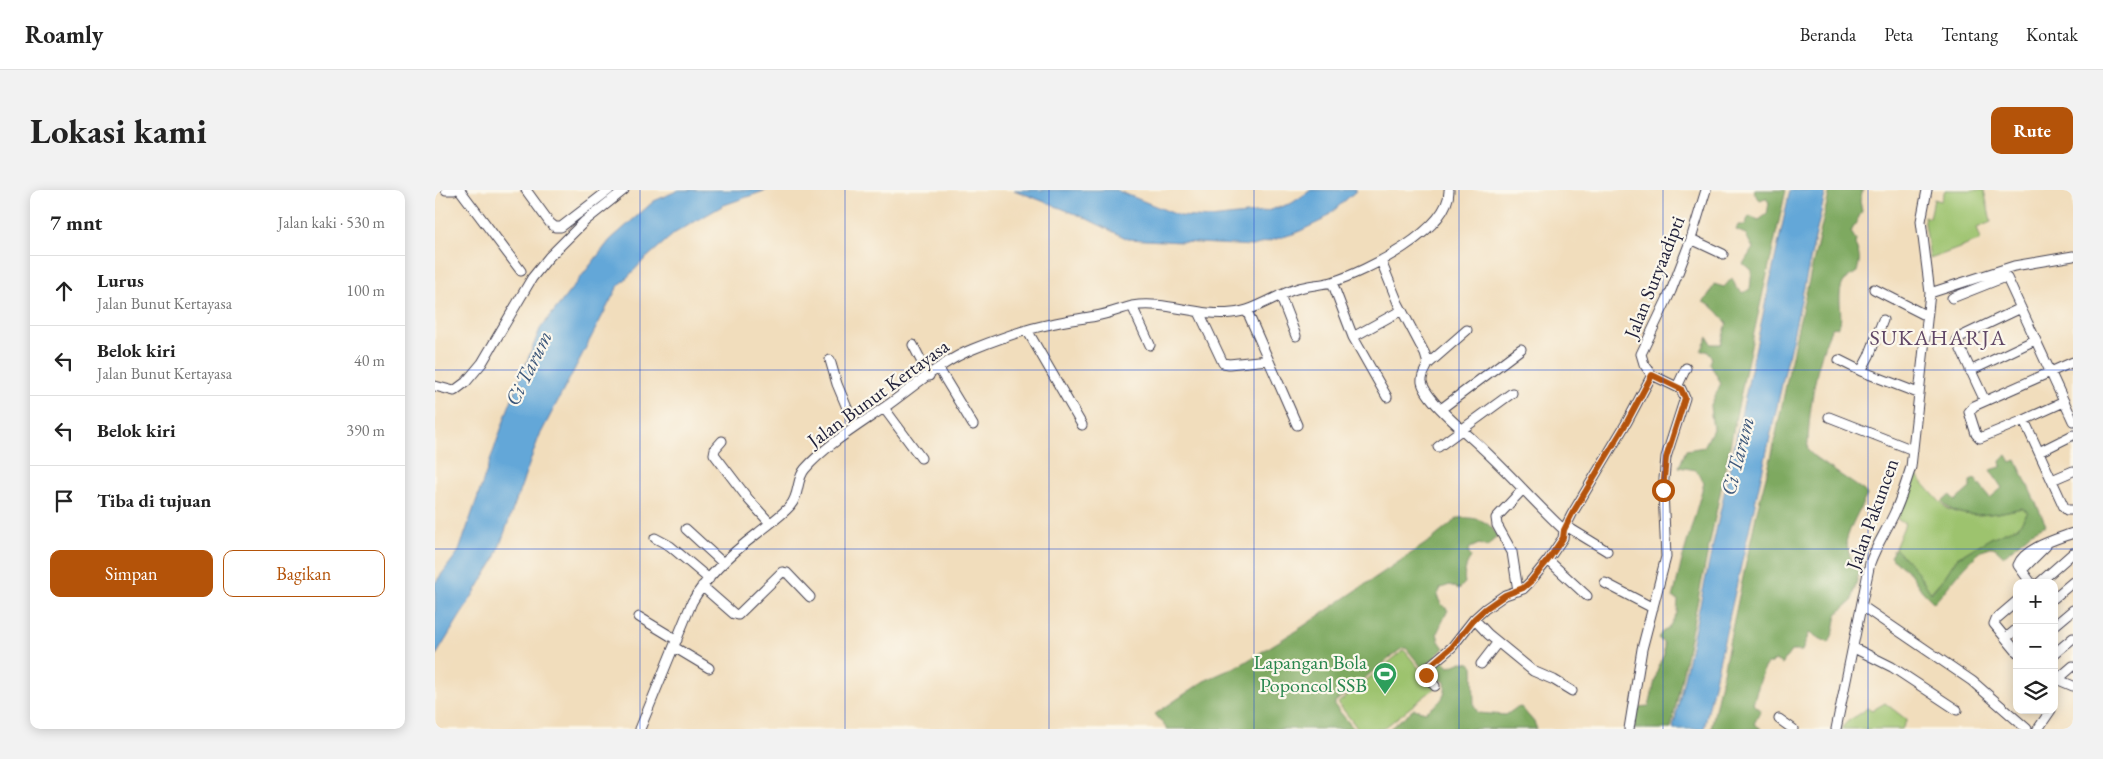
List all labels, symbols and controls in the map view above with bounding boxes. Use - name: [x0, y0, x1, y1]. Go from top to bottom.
- text: Roamly: [25, 19, 103, 50]
- text: Beranda: [1800, 23, 1856, 46]
- text: Peta: [1884, 23, 1913, 46]
- text: Tentang: [1941, 23, 1998, 46]
- text: Kontak: [2026, 23, 2078, 46]
- button: Rute: [1991, 107, 2073, 154]
- text: Lokasi kami: [30, 108, 207, 153]
- text: 7 mnt: [50, 209, 102, 236]
- text: Jalan kaki · 530 m: [278, 212, 385, 233]
- street label: Jalan Suryaadipti: [1617, 212, 1690, 344]
- text: Lurus: [97, 268, 144, 293]
- icon: ahead: [50, 277, 78, 305]
- text: 100 m: [346, 280, 385, 301]
- text: Jalan Bunut Kertayasa: [97, 293, 232, 314]
- district label: SUKAHARJA: [1869, 323, 2007, 352]
- water label: Ci Tarum: [498, 326, 558, 410]
- street label: Jalan Bunut Kertayasa: [800, 333, 954, 454]
- text: Belok kiri: [97, 338, 176, 363]
- icon: left: [50, 347, 78, 375]
- text: 40 m: [354, 350, 385, 371]
- text: Jalan Bunut Kertayasa: [97, 363, 232, 384]
- water label: Ci Tarum: [1714, 414, 1760, 498]
- icon: left: [50, 417, 78, 445]
- text: Belok kiri: [97, 418, 176, 443]
- text: 390 m: [346, 420, 385, 441]
- street label: Jalan Pakuncen: [1839, 454, 1904, 575]
- route start: [1652, 479, 1675, 502]
- icon: arrive: [50, 487, 78, 515]
- text: Tiba di tujuan: [97, 488, 211, 513]
- button: Simpan: [50, 550, 213, 597]
- button: Bagikan: [223, 550, 385, 597]
- map controls: [2013, 579, 2058, 714]
- button: +: [2013, 579, 2058, 624]
- button: −: [2013, 624, 2058, 669]
- place label: Lapangan Bola Poponcol SSB: [1253, 649, 1367, 698]
- sports icon: Lapangan Bola Poponcol SSB: [1372, 661, 1398, 695]
- route end: [1415, 664, 1438, 687]
- button: layers: [2013, 669, 2058, 714]

